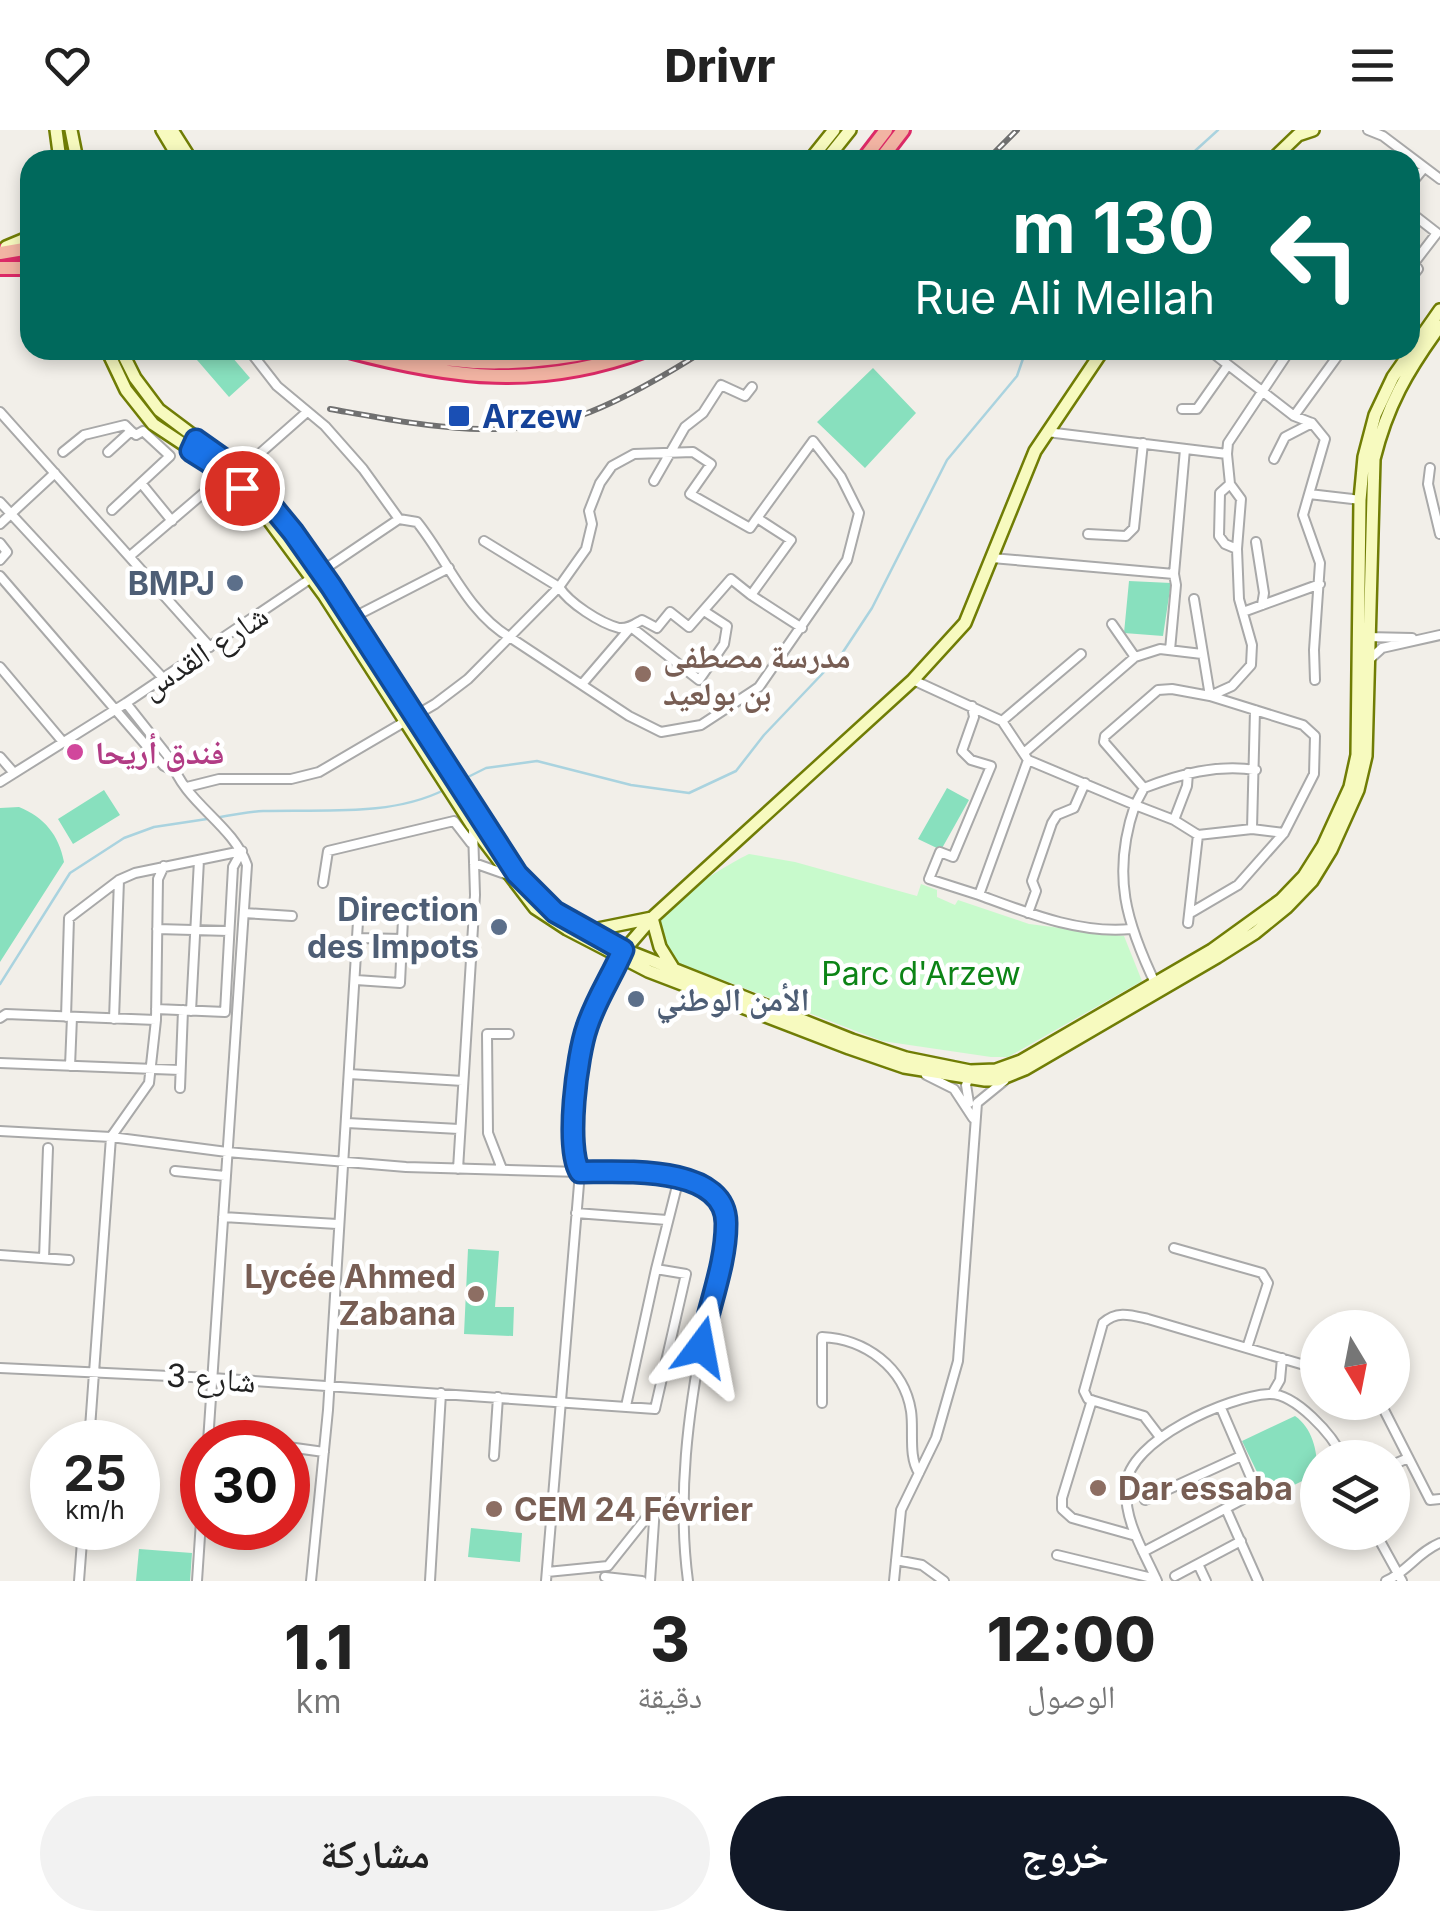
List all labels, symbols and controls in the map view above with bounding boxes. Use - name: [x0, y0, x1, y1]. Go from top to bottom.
- icon: heart: [40, 38, 95, 93]
- text: Drivr: [665, 38, 775, 93]
- icon: menu: [1345, 38, 1400, 93]
- text: 130 m: [1012, 185, 1215, 270]
- icon: left: [1250, 190, 1380, 320]
- text: Rue Ali Mellah: [914, 270, 1215, 325]
- place label: Arzew: [482, 397, 582, 436]
- marker: Arzew: [446, 403, 472, 429]
- pin: [200, 446, 285, 531]
- icon: arrive: [215, 461, 270, 516]
- place label: BMPJ: [128, 564, 215, 603]
- marker: BMPJ: [224, 572, 246, 594]
- street label: شارع القدس: [133, 595, 276, 707]
- place label: مدرسة مصطفى بن بولعيد: [663, 637, 851, 713]
- marker: مدرسة مصطفى بن بولعيد: [632, 663, 654, 685]
- place label: فندق أريحا: [95, 733, 224, 772]
- marker: فندق أريحا: [64, 741, 86, 763]
- place label: Direction des Impots: [307, 890, 479, 966]
- marker: Direction des Impots: [488, 916, 510, 938]
- park label: Parc d'Arzew: [821, 954, 1021, 993]
- place label: الأمن الوطني: [656, 980, 810, 1024]
- marker: الأمن الوطني: [625, 988, 647, 1010]
- place label: Lycée Ahmed Zabana: [245, 1257, 456, 1333]
- marker: Lycée Ahmed Zabana: [465, 1283, 487, 1305]
- position arrow: [649, 1295, 753, 1399]
- north arrow: [1300, 1310, 1410, 1420]
- map controls: [1300, 1310, 1410, 1550]
- street label: شارع 3: [165, 1355, 257, 1402]
- speed limit sign: 30: [180, 1420, 310, 1550]
- button: layers: [1300, 1440, 1410, 1550]
- text: 25: [63, 1443, 127, 1503]
- place label: Dar essaba: [1118, 1469, 1293, 1508]
- marker: Dar essaba: [1087, 1477, 1109, 1499]
- place label: CEM 24 Février: [514, 1490, 753, 1529]
- text: km/h: [65, 1495, 125, 1525]
- marker: CEM 24 Février: [483, 1498, 505, 1520]
- text: 3: [650, 1603, 690, 1675]
- text: 12:00: [987, 1603, 1156, 1675]
- text: 1.1: [284, 1611, 353, 1683]
- text: دقيقة: [637, 1677, 702, 1716]
- text: الوصول: [1027, 1677, 1115, 1716]
- text: km: [296, 1682, 341, 1721]
- button: مشاركة: [40, 1796, 710, 1911]
- button: خروج: [730, 1796, 1400, 1911]

